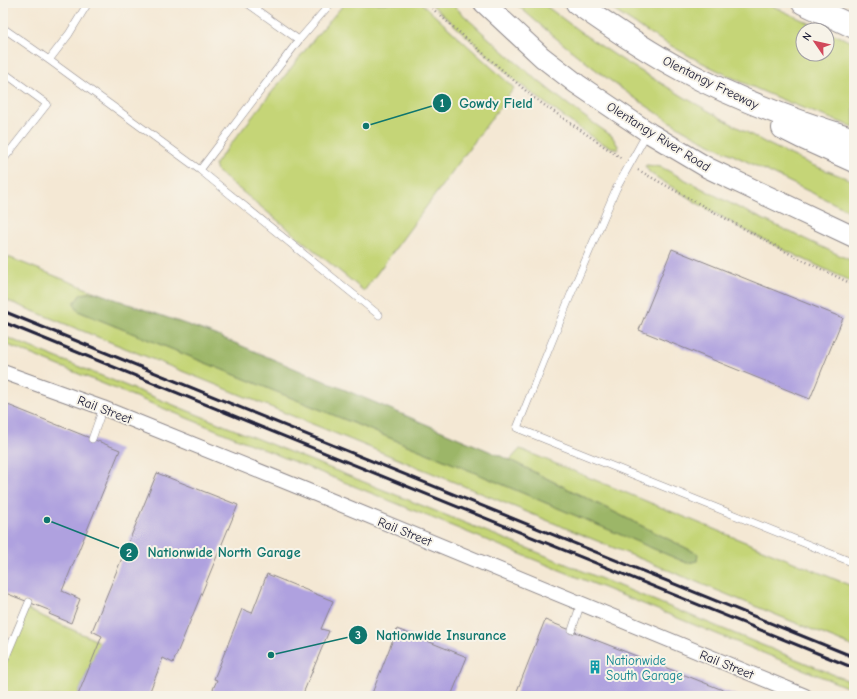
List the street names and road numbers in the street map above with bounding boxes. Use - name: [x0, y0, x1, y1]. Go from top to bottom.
- street label: Olentangy Freeway: [660, 53, 761, 112]
- street label: Olentangy River Road: [604, 98, 713, 174]
- street label: Rail Street: [76, 392, 135, 427]
- street label: Rail Street: [376, 514, 435, 550]
- street label: Rail Street: [698, 647, 757, 683]

